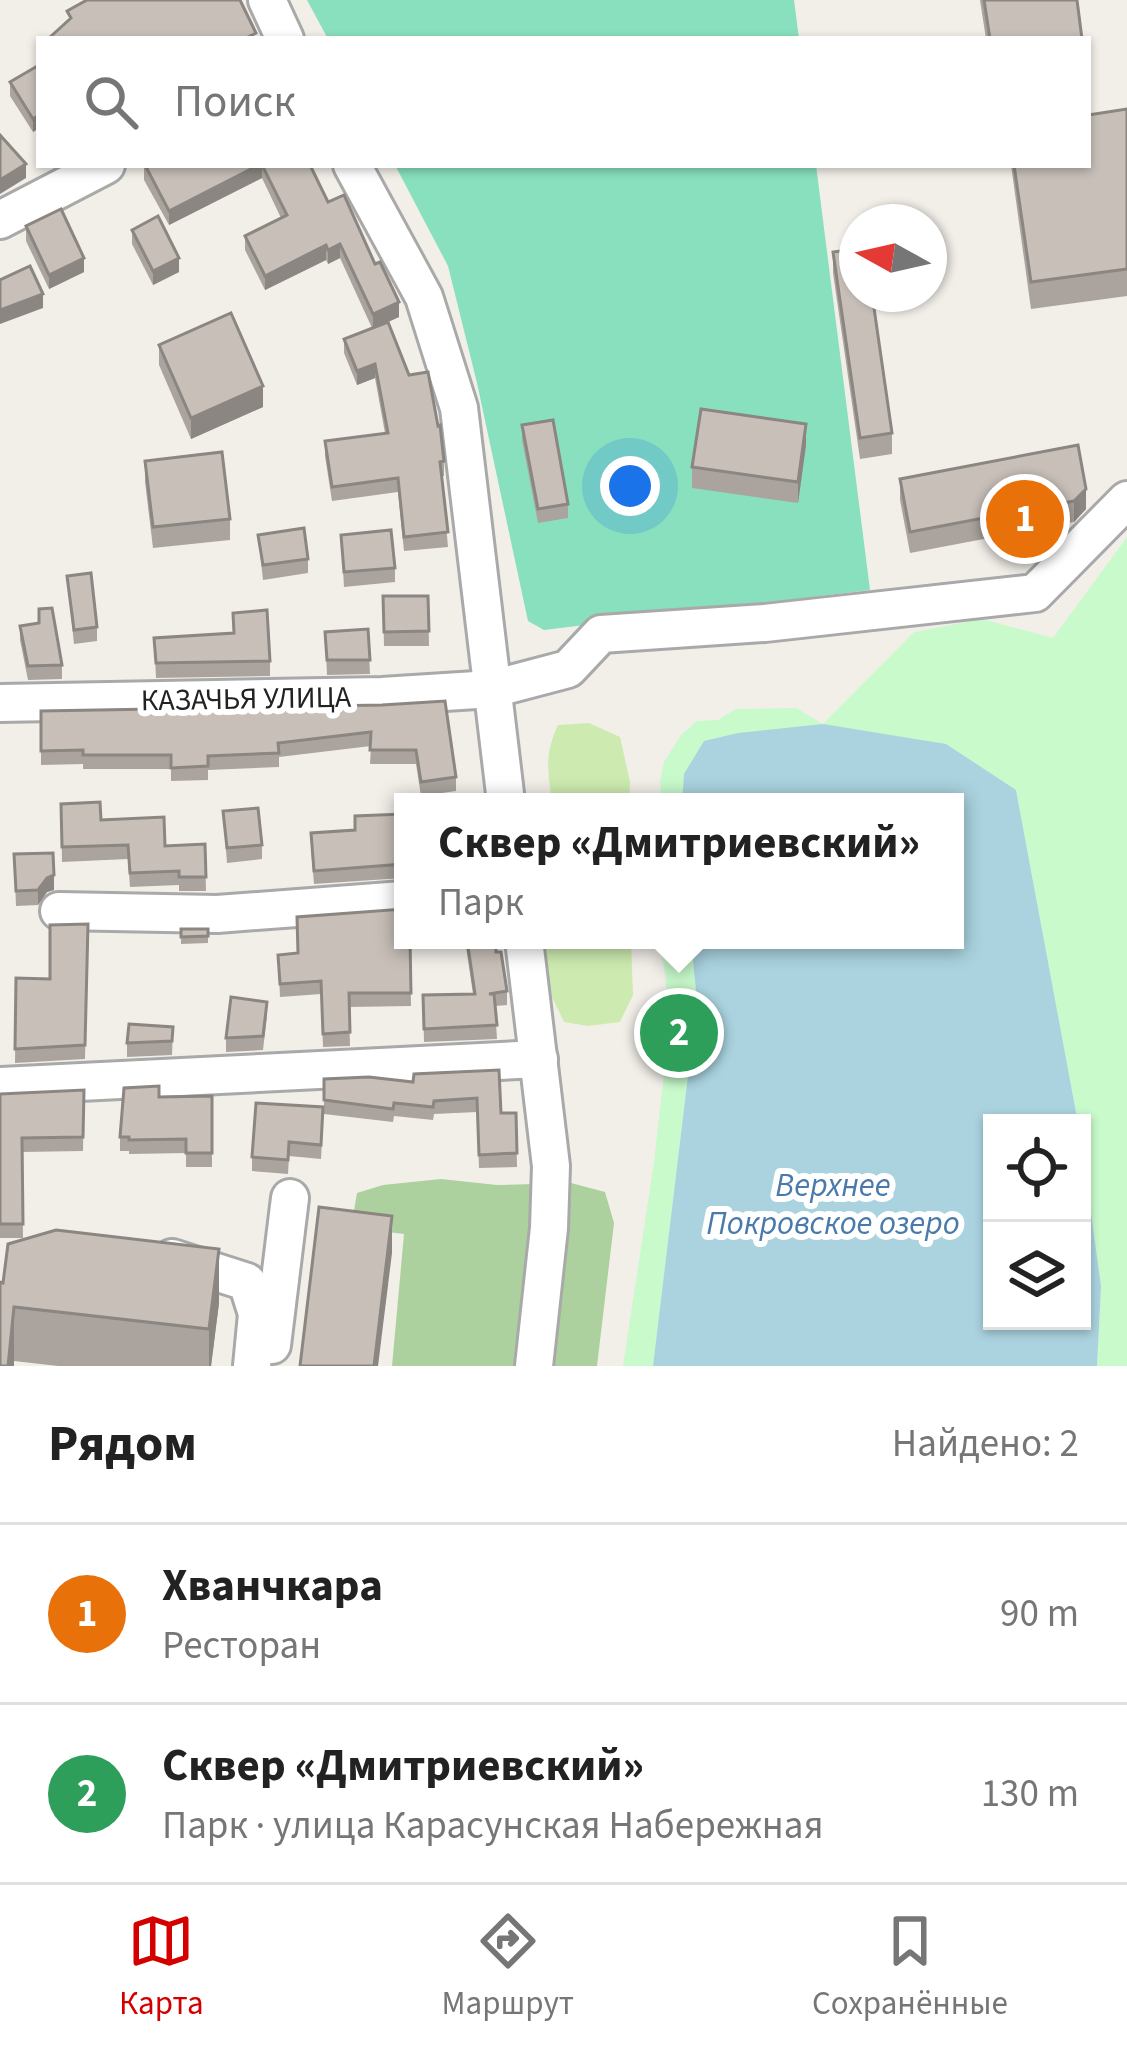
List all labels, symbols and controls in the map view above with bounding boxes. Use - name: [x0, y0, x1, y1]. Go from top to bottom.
- search box: [36, 36, 1091, 168]
- icon: search: [78, 69, 144, 135]
- text: Поиск: [174, 70, 296, 134]
- north arrow: [839, 204, 947, 312]
- your location: [600, 456, 660, 516]
- pin: 1: [986, 474, 1064, 564]
- street label: КАЗАЧЬЯ УЛИЦА: [141, 676, 352, 722]
- popup: [394, 793, 964, 949]
- text: Сквер «Дмитриевский»: [438, 811, 920, 875]
- text: Парк: [438, 875, 524, 931]
- pin: 2: [640, 988, 718, 1078]
- map controls: [983, 1114, 1091, 1330]
- button: locate: [983, 1114, 1091, 1222]
- water label: Верхнее Покровское озеро: [706, 1162, 960, 1247]
- button: layers: [983, 1222, 1091, 1330]
- text: Рядом: [48, 1408, 197, 1480]
- text: Найдено: 2: [892, 1416, 1079, 1472]
- text: Хванчкара: [162, 1554, 383, 1618]
- text: 1: [77, 1586, 97, 1642]
- text: 90 m: [1000, 1586, 1079, 1642]
- text: Ресторан: [162, 1618, 321, 1674]
- text: Сквер «Дмитриевский»: [162, 1734, 644, 1798]
- text: 2: [77, 1766, 97, 1822]
- text: 130 m: [981, 1766, 1079, 1822]
- text: Парк · улица Карасунская Набережная: [162, 1798, 824, 1854]
- tab: Карта: [119, 1908, 204, 2027]
- tab: Маршрут: [442, 1908, 574, 2027]
- tab: Сохранённые: [812, 1908, 1008, 2027]

